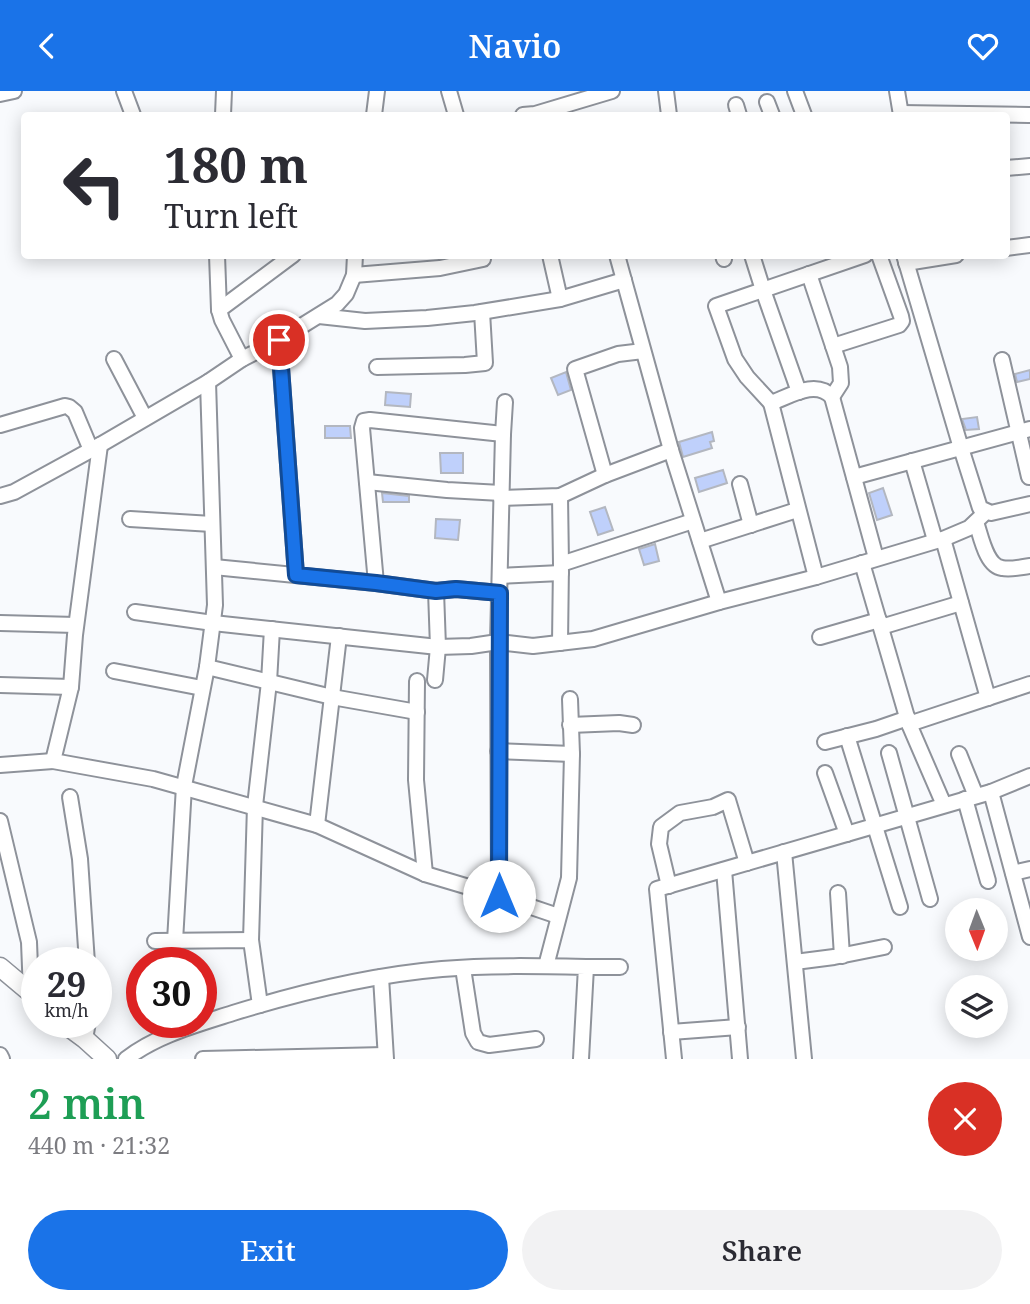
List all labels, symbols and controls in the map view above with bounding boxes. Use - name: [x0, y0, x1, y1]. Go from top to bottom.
- text: Navio: [469, 24, 561, 67]
- icon: back: [28, 27, 66, 65]
- icon: heart: [964, 27, 1002, 65]
- text: 180 m: [164, 131, 308, 197]
- icon: left: [49, 140, 140, 231]
- text: Turn left: [164, 194, 298, 237]
- pin: [249, 310, 309, 370]
- icon: arrive: [260, 321, 298, 359]
- position arrow: [462, 859, 536, 933]
- north arrow: [945, 898, 1008, 961]
- map controls: [945, 898, 1008, 1038]
- speed limit sign: 30: [126, 947, 217, 1038]
- text: 29: [47, 960, 86, 1007]
- button: layers: [945, 975, 1008, 1038]
- text: km/h: [44, 998, 89, 1022]
- text: 2 min: [28, 1074, 145, 1131]
- button: close: [928, 1082, 1002, 1156]
- text: 440 m · 21:32: [28, 1129, 170, 1161]
- button: Exit: [28, 1210, 508, 1290]
- button: Share: [522, 1210, 1002, 1290]

